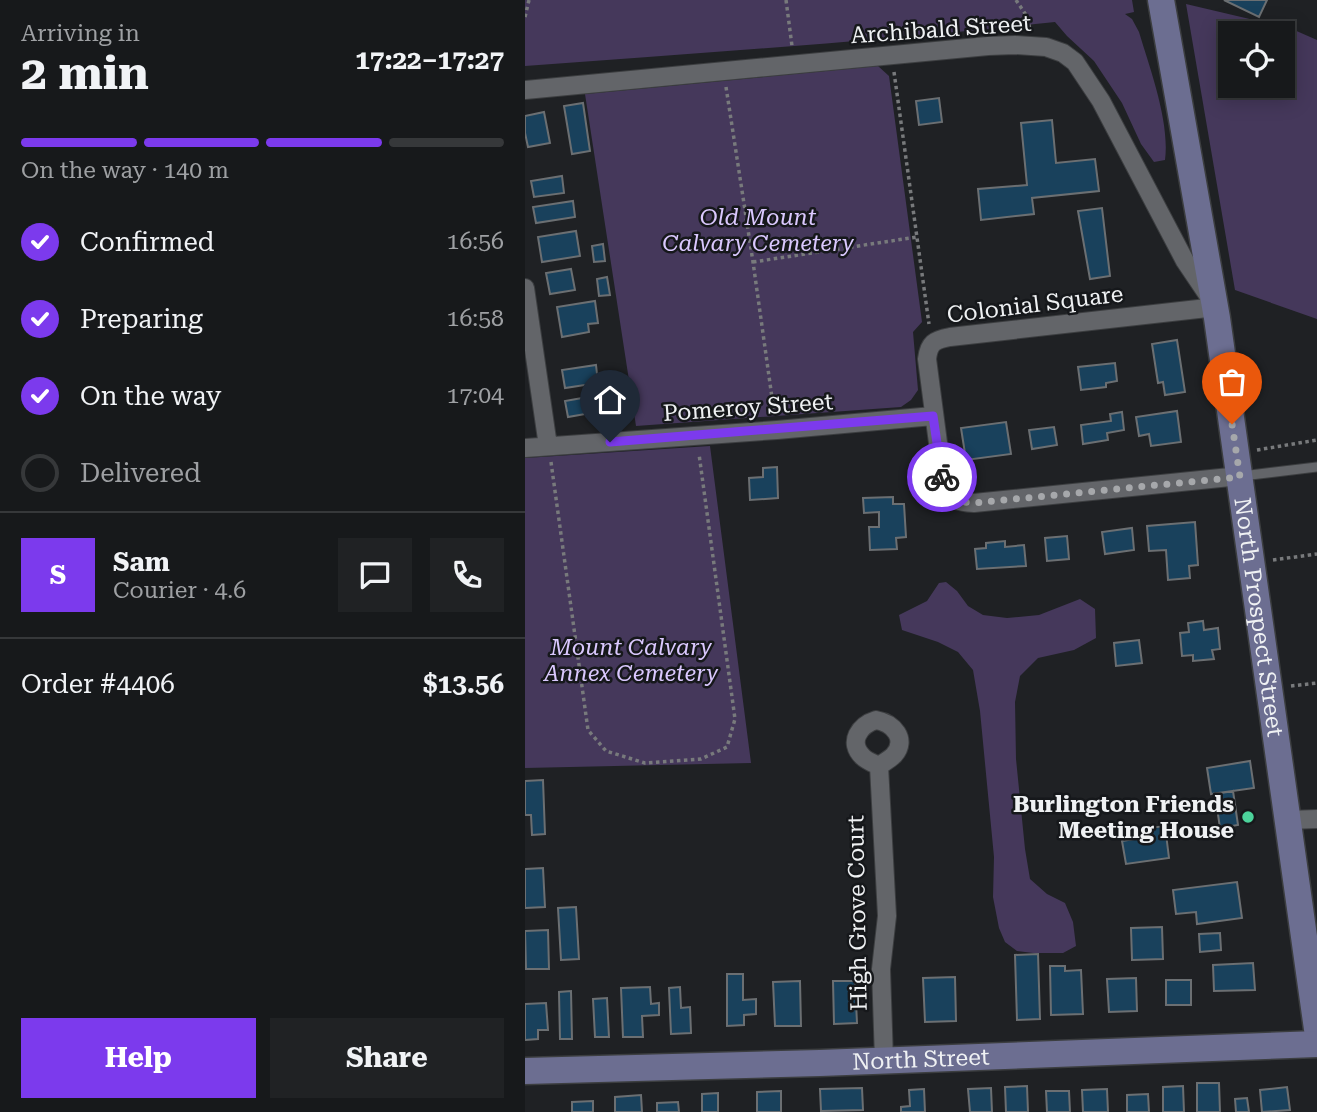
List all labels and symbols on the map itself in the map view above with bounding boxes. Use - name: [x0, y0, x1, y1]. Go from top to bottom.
- street label: Archibald Street: [850, 10, 1033, 49]
- park label: Old Mount Calvary Cemetery: [662, 204, 855, 257]
- street label: Colonial Square: [945, 280, 1125, 329]
- pin: [1202, 352, 1262, 424]
- pin: [580, 370, 640, 442]
- street label: Pomeroy Street: [662, 388, 834, 427]
- courier: [907, 442, 977, 512]
- street label: North Prospect Street: [1228, 496, 1289, 739]
- park label: Mount Calvary Annex Cemetery: [542, 634, 719, 687]
- place label: Burlington Friends Meeting House: [1013, 791, 1234, 844]
- marker: Burlington Friends Meeting House: [1240, 809, 1256, 825]
- street label: High Grove Court: [842, 814, 873, 1011]
- street label: North Street: [852, 1044, 990, 1076]

